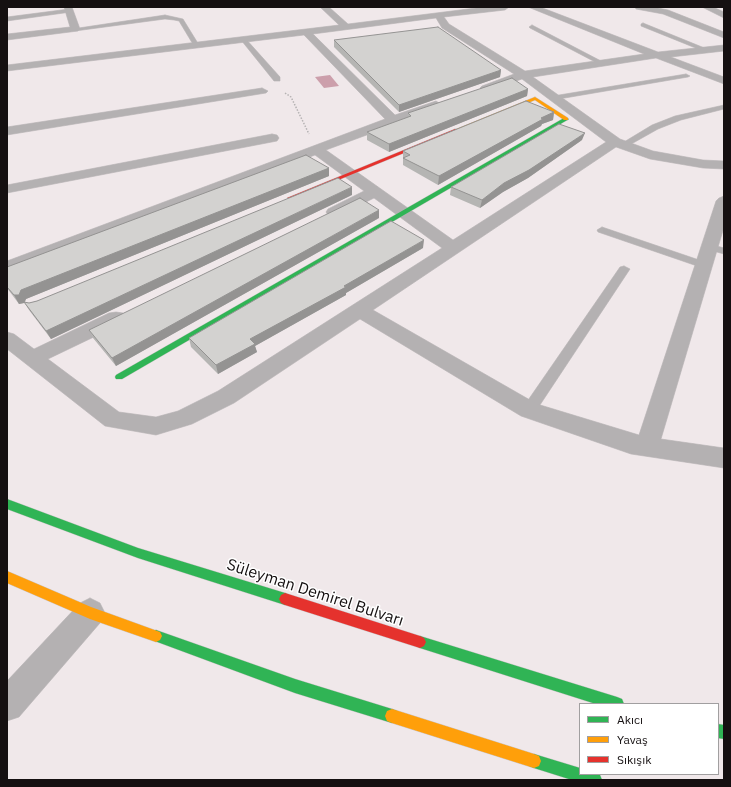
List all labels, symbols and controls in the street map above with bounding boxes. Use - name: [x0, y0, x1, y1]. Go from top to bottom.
- street label: Süleyman Demirel Bulvarı: [224, 555, 406, 631]
- legend: [579, 703, 719, 775]
- text: Akıcı: [617, 712, 643, 727]
- text: Yavaş: [617, 732, 648, 747]
- text: Sıkışık: [617, 752, 651, 767]

